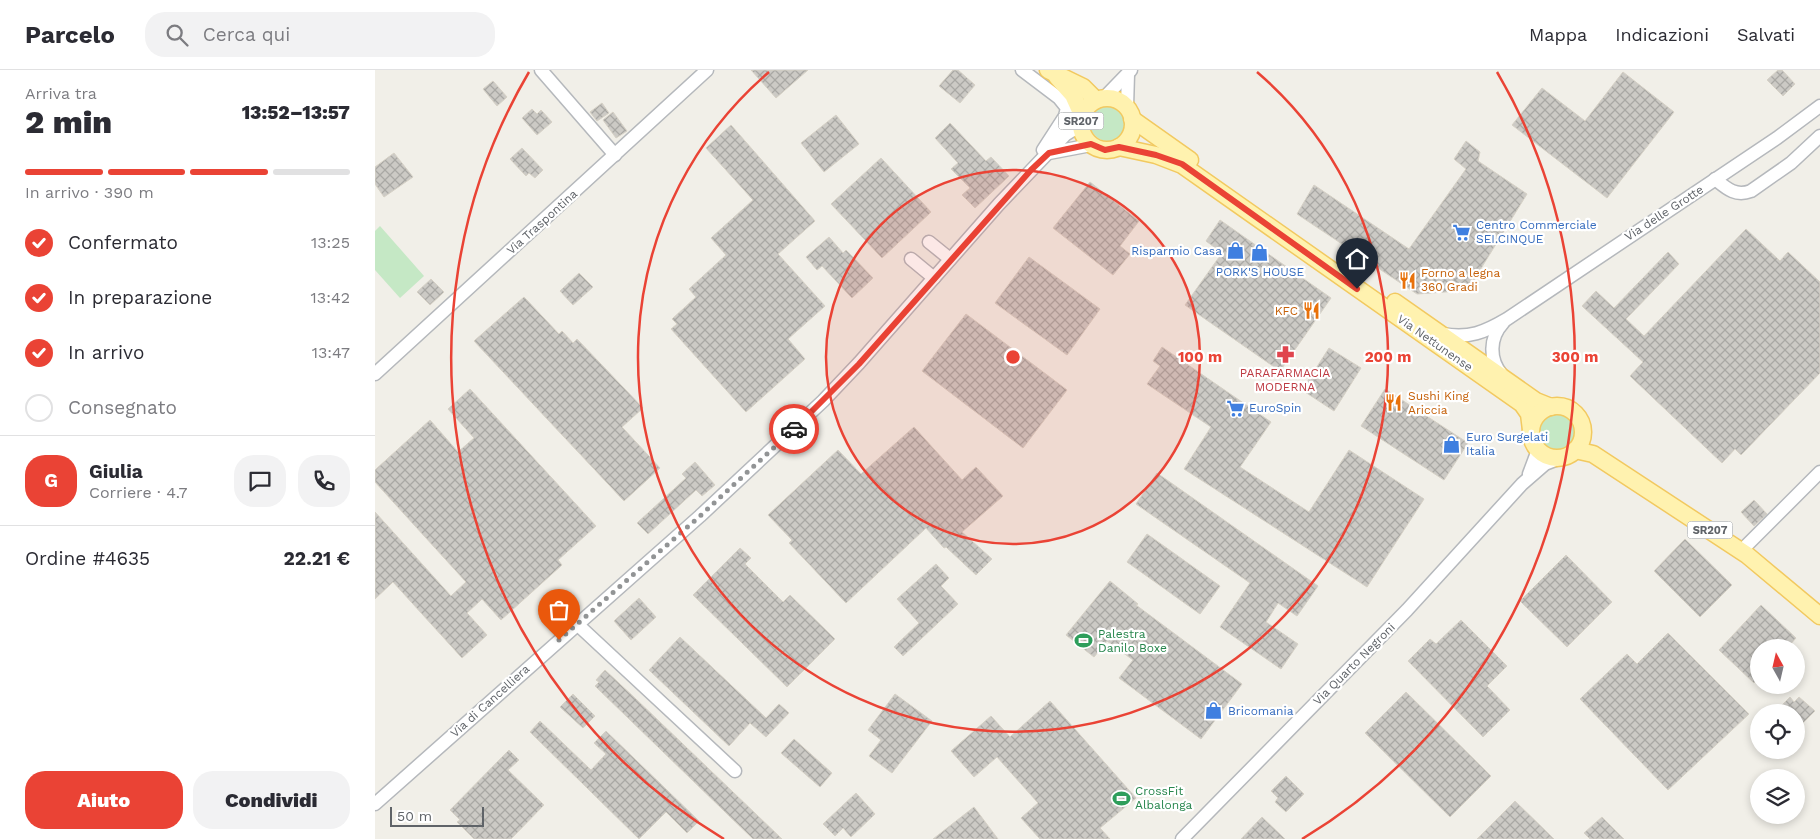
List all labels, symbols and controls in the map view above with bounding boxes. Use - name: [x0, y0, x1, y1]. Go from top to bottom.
- search box: [145, 12, 495, 57]
- text: Parcelo: [25, 21, 115, 49]
- icon: search: [163, 21, 191, 49]
- text: Cerca qui: [203, 23, 290, 46]
- text: Mappa: [1529, 24, 1587, 45]
- text: Indicazioni: [1615, 24, 1709, 45]
- text: Salvati: [1737, 24, 1795, 45]
- text: Arriva tra: [25, 84, 97, 103]
- text: 13:52–13:57: [242, 101, 350, 124]
- text: 2 min: [25, 103, 112, 141]
- road number: SR207: [1059, 112, 1103, 129]
- street label: Via delle Grotte: [1622, 182, 1706, 244]
- text: In arrivo · 390 m: [25, 183, 154, 202]
- street label: Via Traspontina: [504, 187, 580, 257]
- place label: Centro Commerciale SEI.CINQUE: [1476, 218, 1597, 246]
- supermarket icon: Centro Commerciale SEI.CINQUE: [1452, 222, 1472, 242]
- icon: check: [25, 229, 53, 257]
- text: Confermato: [68, 231, 178, 254]
- text: 13:25: [311, 233, 350, 252]
- pin: [1336, 238, 1378, 289]
- shop icon: Risparmio Casa: [1226, 241, 1246, 261]
- shop icon: PORK'S HOUSE: [1250, 243, 1270, 263]
- place label: Risparmio Casa: [1131, 244, 1222, 258]
- icon: home: [1343, 245, 1371, 273]
- place label: PORK'S HOUSE: [1216, 265, 1305, 279]
- place label: Forno a legna 360 Gradi: [1421, 266, 1500, 294]
- restaurant icon: Forno a legna 360 Gradi: [1397, 270, 1417, 290]
- icon: check: [25, 284, 53, 312]
- text: In preparazione: [68, 286, 212, 309]
- text: 13:42: [311, 288, 350, 307]
- restaurant icon: KFC: [1302, 301, 1322, 321]
- place label: KFC: [1275, 304, 1298, 318]
- street label: Via Nettunense: [1395, 312, 1475, 374]
- icon: check: [25, 339, 53, 367]
- text: In arrivo: [68, 341, 144, 364]
- text: 13:47: [312, 343, 350, 362]
- pharmacy icon: PARAFARMACIA MODERNA: [1275, 344, 1295, 364]
- centre of rings: [1004, 348, 1022, 366]
- text: 100 m: [1178, 348, 1222, 366]
- text: 200 m: [1365, 348, 1411, 366]
- text: 300 m: [1552, 348, 1598, 366]
- place label: PARAFARMACIA MODERNA: [1240, 366, 1330, 394]
- place label: Sushi King Ariccia: [1408, 389, 1470, 417]
- restaurant icon: Sushi King Ariccia: [1384, 393, 1404, 413]
- text: Consegnato: [68, 396, 177, 419]
- supermarket icon: EuroSpin: [1225, 398, 1245, 418]
- place label: EuroSpin: [1249, 401, 1302, 415]
- courier: [769, 404, 819, 454]
- icon: car: [780, 415, 808, 443]
- place label: Euro Surgelati Italia: [1466, 430, 1548, 458]
- shop icon: Euro Surgelati Italia: [1442, 434, 1462, 454]
- button: chat: [234, 455, 286, 507]
- button: phone: [298, 455, 350, 507]
- text: Giulia: [89, 460, 143, 483]
- text: G: [44, 469, 58, 492]
- text: Corriere · 4.7: [89, 483, 188, 502]
- road number: SR207: [1687, 522, 1733, 538]
- text: Ordine #4635: [25, 547, 150, 570]
- text: 22.21 €: [284, 547, 350, 570]
- pin: [538, 589, 580, 640]
- icon: bag: [545, 596, 573, 624]
- street label: Via Quarto Negroni: [1310, 620, 1398, 708]
- place label: Palestra Danilo Boxe: [1098, 627, 1167, 655]
- sports icon: Palestra Danilo Boxe: [1074, 631, 1094, 651]
- north arrow: [1750, 639, 1805, 694]
- map controls: [1750, 639, 1805, 824]
- street label: Via di Cancelliera: [448, 662, 533, 740]
- shop icon: Bricomania: [1204, 701, 1224, 721]
- place label: Bricomania: [1228, 704, 1294, 718]
- button: locate: [1750, 704, 1805, 759]
- button: layers: [1750, 769, 1805, 824]
- button: Aiuto: [25, 771, 183, 829]
- button: Condividi: [193, 771, 350, 829]
- place label: CrossFit Albalonga: [1135, 784, 1193, 812]
- sports icon: CrossFit Albalonga: [1111, 788, 1131, 808]
- scale bar: [390, 804, 484, 827]
- text: 50 m: [397, 808, 432, 824]

